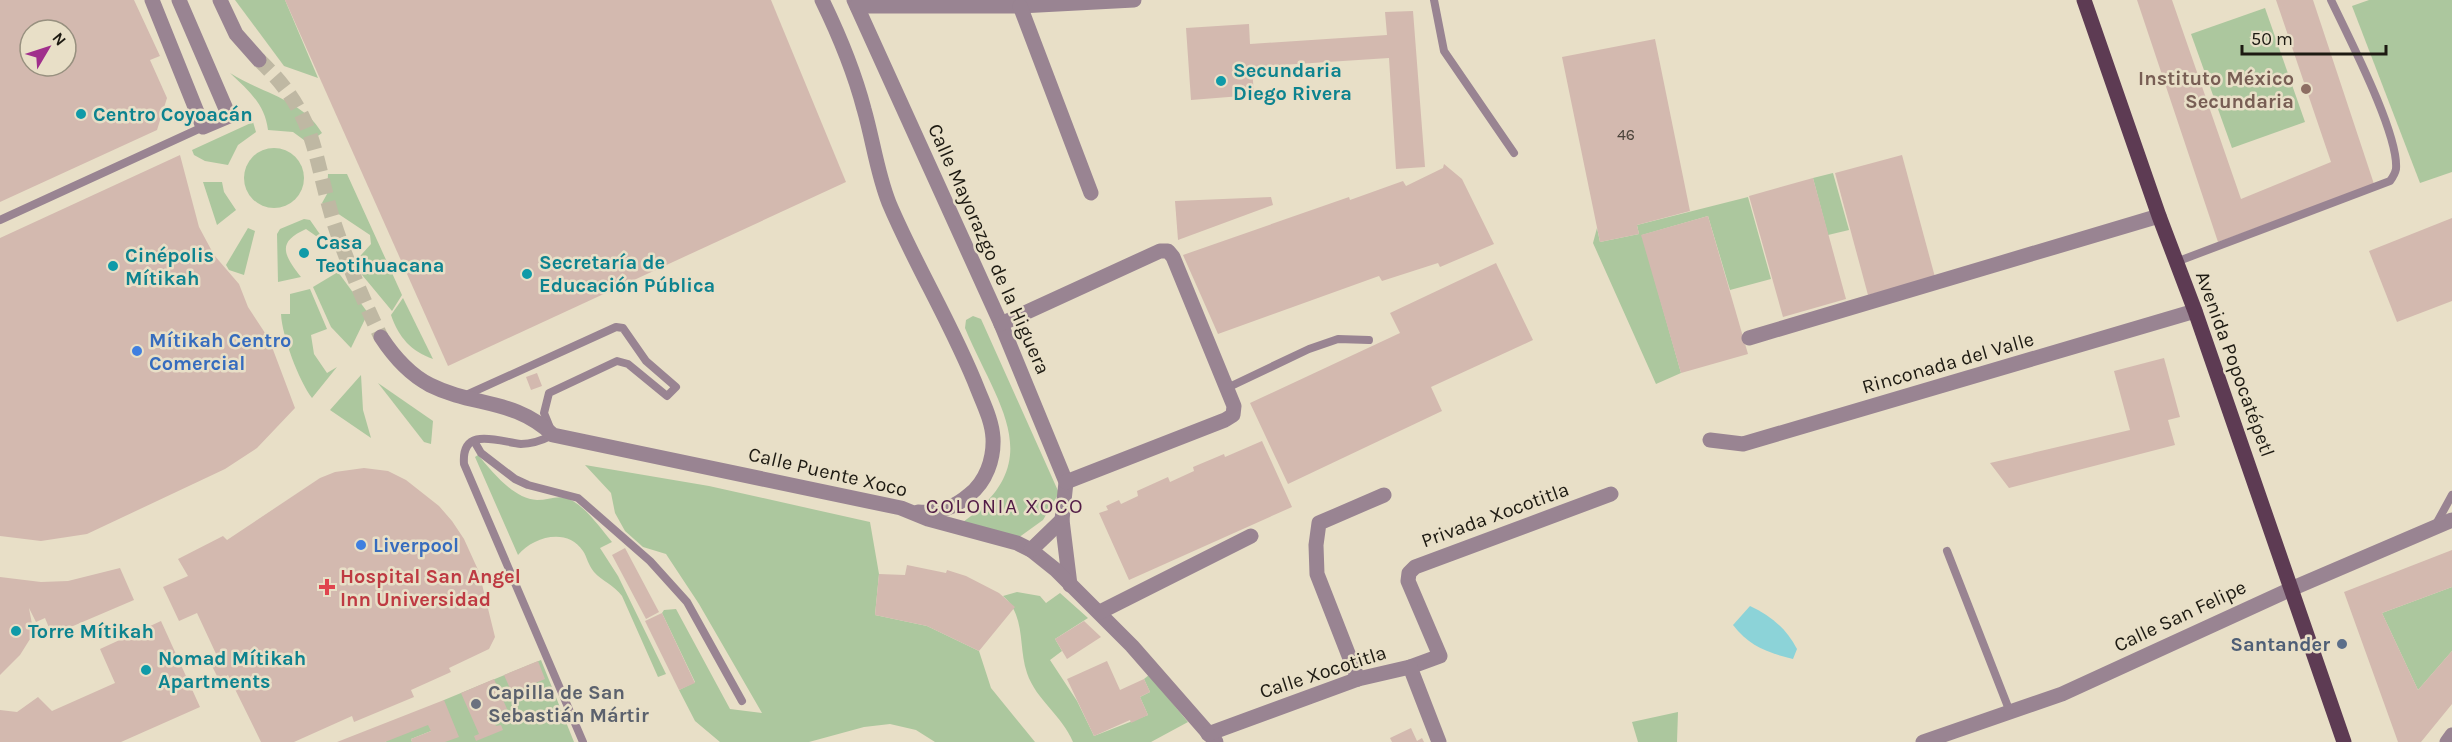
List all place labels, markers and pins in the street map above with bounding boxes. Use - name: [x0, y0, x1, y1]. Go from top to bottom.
- place label: Secundaria Diego Rivera: [1233, 59, 1352, 105]
- place label: Instituto México Secundaria: [2138, 67, 2294, 113]
- marker: Secundaria Diego Rivera: [1214, 74, 1228, 88]
- marker: Instituto México Secundaria: [2299, 82, 2313, 96]
- place label: Centro Coyoacán: [93, 103, 253, 126]
- marker: Centro Coyoacán: [74, 107, 88, 121]
- place label: Casa Teotihuacana: [316, 231, 445, 277]
- place label: Cinépolis Mítikah: [125, 244, 214, 290]
- marker: Casa Teotihuacana: [297, 246, 311, 260]
- place label: Secretaría de Educación Pública: [539, 251, 715, 297]
- marker: Cinépolis Mítikah: [106, 259, 120, 273]
- marker: Secretaría de Educación Pública: [520, 267, 534, 281]
- place label: Mítikah Centro Comercial: [149, 329, 291, 375]
- marker: Mítikah Centro Comercial: [130, 344, 144, 358]
- place label: Liverpool: [373, 534, 459, 557]
- marker: Liverpool: [354, 538, 368, 552]
- place label: Hospital San Angel Inn Universidad: [340, 565, 521, 611]
- marker: Hospital San Angel Inn Universidad: [318, 578, 336, 596]
- place label: Torre Mítikah: [28, 620, 154, 643]
- marker: Torre Mítikah: [9, 624, 23, 638]
- place label: Santander: [2230, 633, 2330, 656]
- marker: Santander: [2335, 637, 2349, 651]
- place label: Nomad Mítikah Apartments: [158, 647, 306, 693]
- marker: Nomad Mítikah Apartments: [139, 663, 153, 677]
- place label: Capilla de San Sebastián Mártir: [488, 681, 649, 727]
- marker: Capilla de San Sebastián Mártir: [469, 697, 483, 711]

